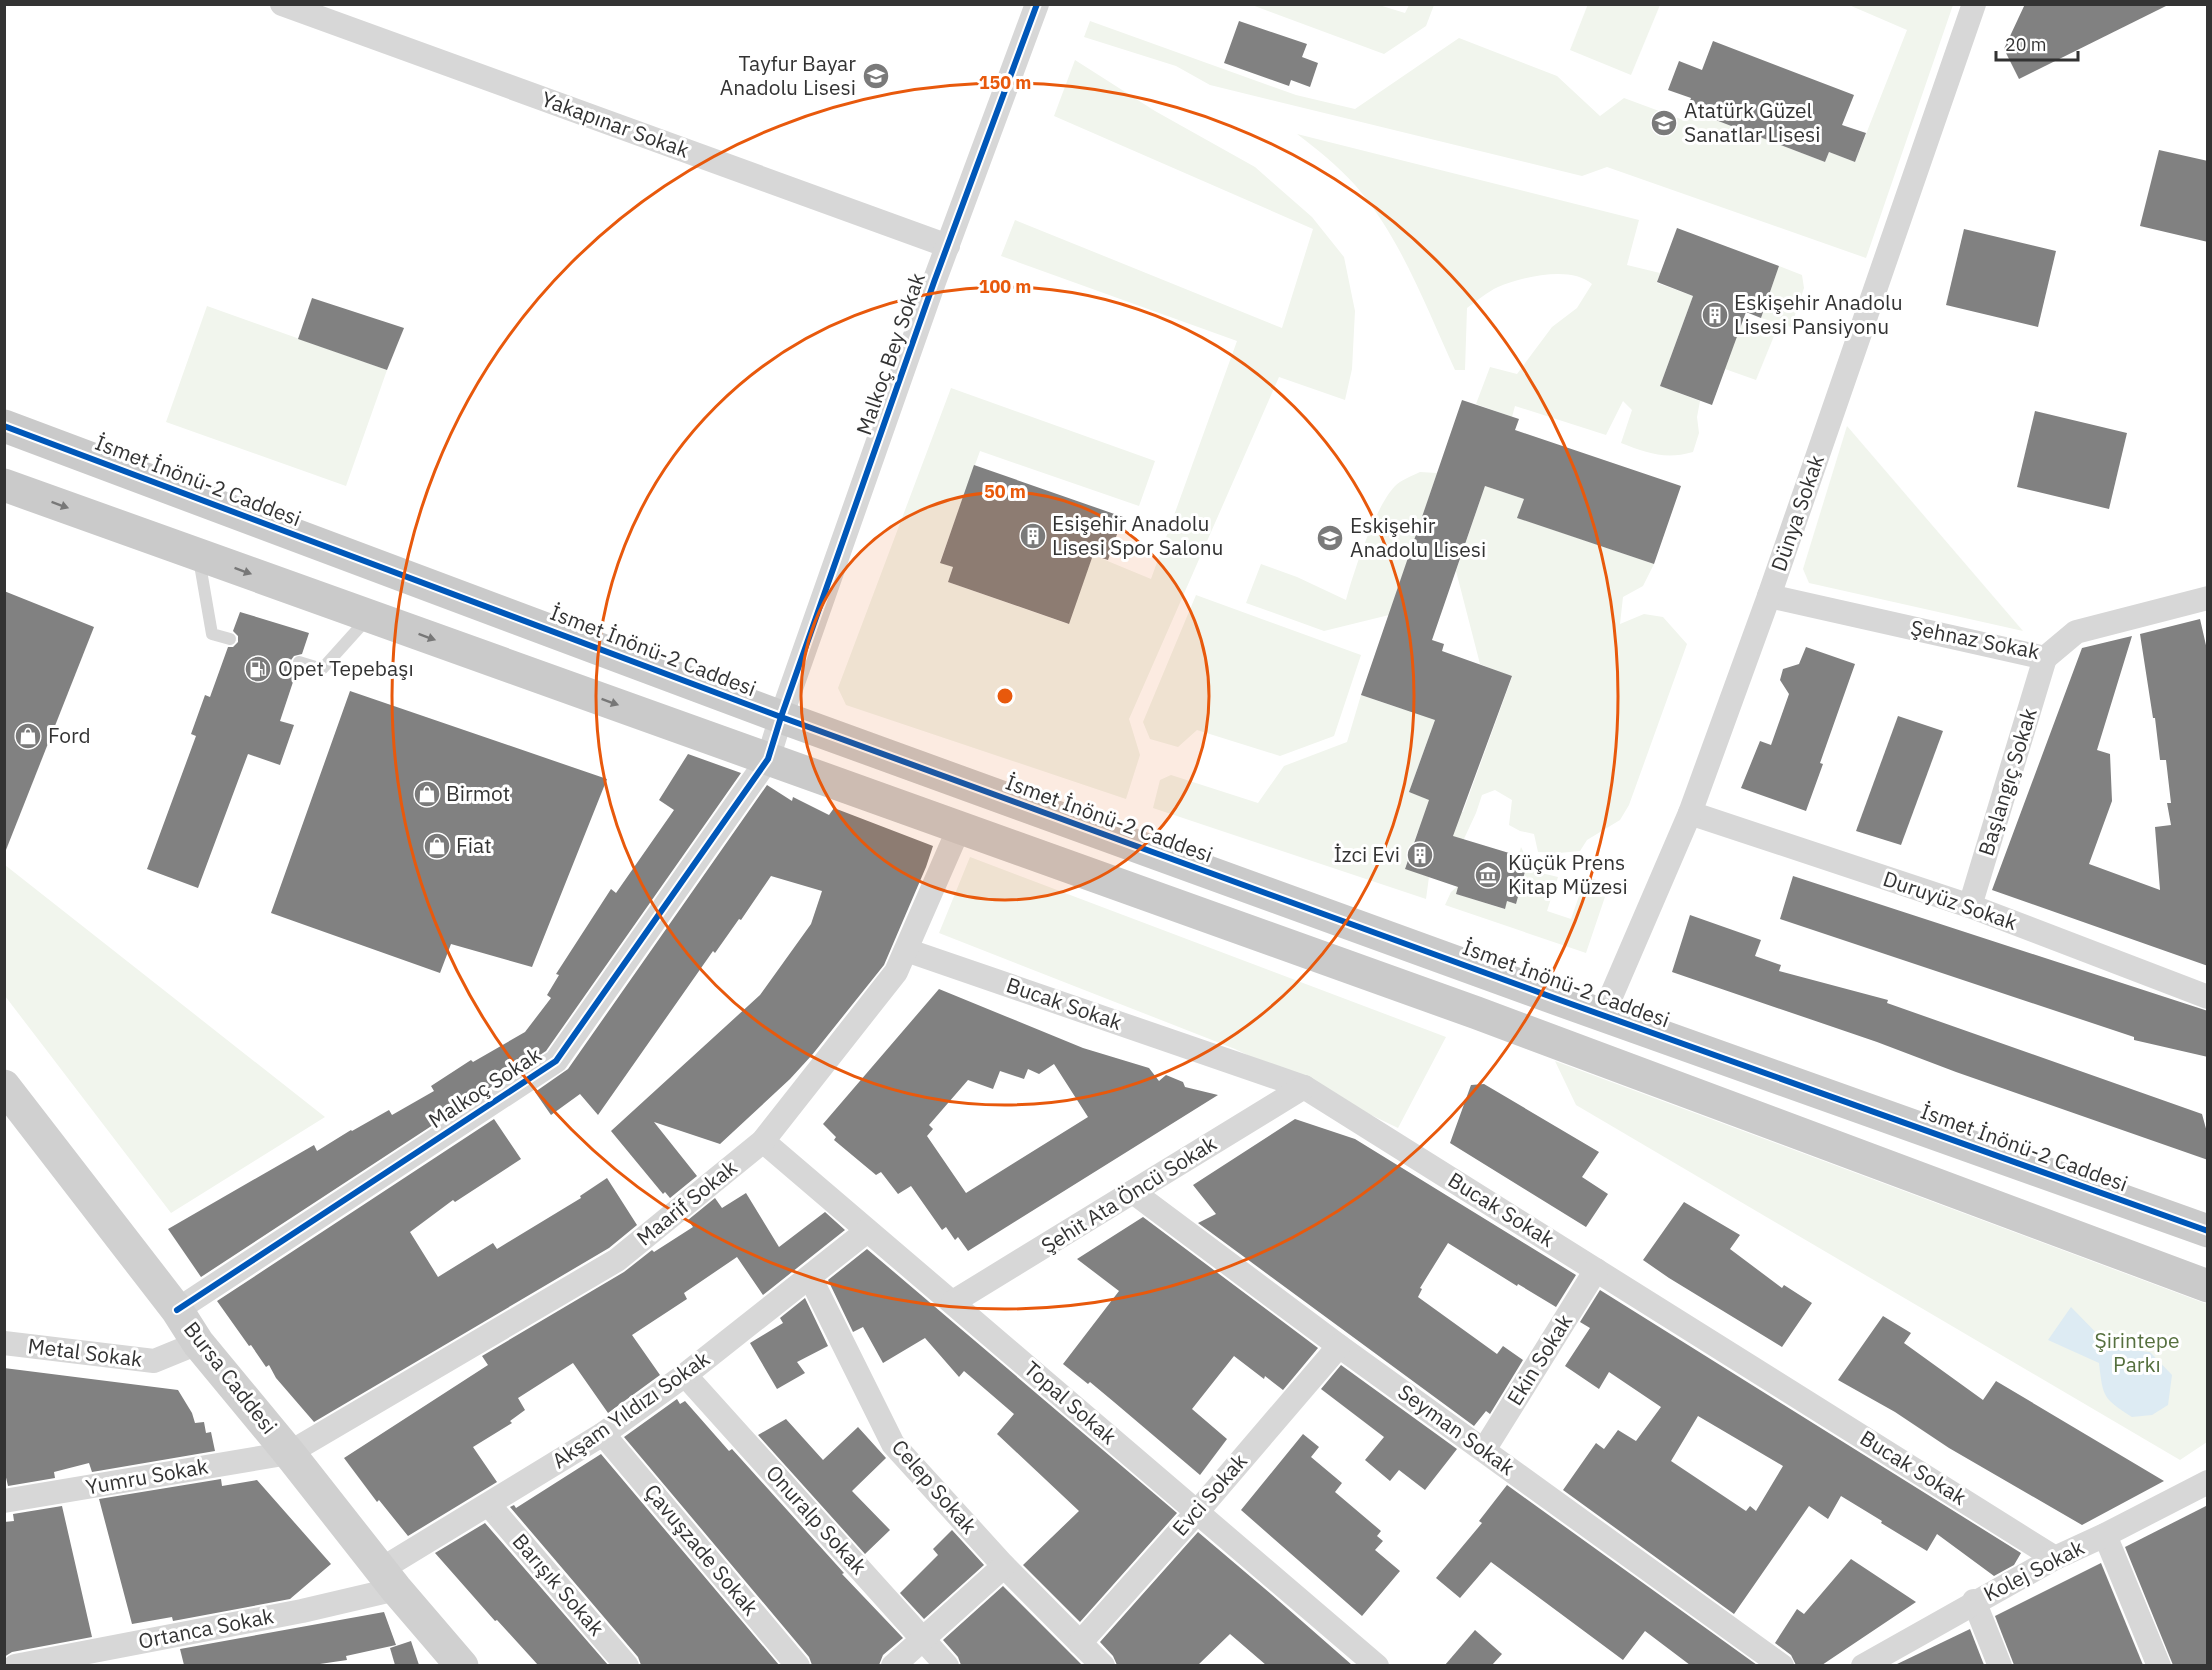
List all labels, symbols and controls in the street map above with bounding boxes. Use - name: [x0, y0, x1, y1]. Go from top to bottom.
- scale bar: [1996, 24, 2078, 62]
- text: 20 m: [2005, 33, 2047, 56]
- place label: Tayfur Bayar Anadolu Lisesi: [720, 49, 856, 101]
- school or university icon: Tayfur Bayar Anadolu Lisesi: [861, 61, 891, 91]
- text: 150 m: [979, 71, 1031, 94]
- street label: Yakapınar Sokak: [538, 84, 693, 164]
- place label: Atatürk Güzel Sanatlar Lisesi: [1684, 96, 1821, 148]
- school or university icon: Atatürk Güzel Sanatlar Lisesi: [1649, 108, 1679, 138]
- street label: Malkoç Bey Sokak: [849, 269, 931, 438]
- text: 100 m: [979, 275, 1031, 298]
- place label: Eskişehir Anadolu Lisesi Pansiyonu: [1734, 288, 1903, 340]
- building icon: Eskişehir Anadolu Lisesi Pansiyonu: [1700, 300, 1730, 330]
- street label: İsmet İnönü-2 Caddesi: [91, 428, 305, 532]
- street label: Dünya Sokak: [1764, 451, 1830, 575]
- text: 50 m: [984, 480, 1026, 503]
- one-way arrow: [51, 500, 69, 510]
- place label: Esişehir Anadolu Lisesi Spor Salonu: [1052, 509, 1224, 561]
- place label: Eskişehir Anadolu Lisesi: [1350, 511, 1486, 563]
- building icon: Esişehir Anadolu Lisesi Spor Salonu: [1018, 521, 1048, 551]
- school or university icon: Eskişehir Anadolu Lisesi: [1315, 523, 1345, 553]
- one-way arrow: [234, 566, 252, 576]
- street label: İsmet İnönü-2 Caddesi: [546, 598, 760, 702]
- street label: Şehnaz Sokak: [1908, 613, 2042, 665]
- one-way arrow: [418, 632, 436, 642]
- fuel station icon: Opet Tepebaşı: [243, 654, 273, 684]
- place label: Opet Tepebaşı: [278, 654, 414, 682]
- centre of rings: [995, 686, 1015, 706]
- one-way arrow: [601, 698, 619, 708]
- street label: Başlangıç Sokak: [1971, 704, 2043, 859]
- shop icon: Ford: [13, 721, 43, 751]
- place label: Ford: [48, 721, 91, 749]
- street label: İsmet İnönü-2 Caddesi: [1002, 768, 1217, 869]
- shop icon: Birmot: [412, 779, 442, 809]
- place label: Birmot: [446, 779, 510, 807]
- shop icon: Fiat: [422, 831, 452, 861]
- place label: Fiat: [456, 831, 492, 859]
- place label: İzci Evi: [1333, 840, 1400, 868]
- building icon: İzci Evi: [1405, 840, 1435, 870]
- place label: Küçük Prens Kitap Müzesi: [1508, 848, 1628, 900]
- museum icon: Küçük Prens Kitap Müzesi: [1473, 860, 1503, 890]
- street label: Duruyüz Sokak: [1880, 864, 2021, 936]
- street label: İsmet İnönü-2 Caddesi: [1459, 933, 1674, 1034]
- street label: Bucak Sokak: [1003, 970, 1126, 1036]
- street label: Malkoç Sokak: [423, 1040, 546, 1134]
- street label: İsmet İnönü-2 Caddesi: [1917, 1097, 2132, 1198]
- street label: Şehit Ata Öncü Sokak: [1036, 1129, 1221, 1259]
- street label: Maarif Sokak: [630, 1153, 742, 1251]
- street label: Bucak Sokak: [1443, 1165, 1560, 1253]
- street label: Ekin Sokak: [1500, 1309, 1578, 1410]
- street label: Bursa Caddesi: [178, 1315, 283, 1439]
- park label: Şirintepe Parkı: [2095, 1326, 2179, 1378]
- street label: Metal Sokak: [26, 1331, 144, 1373]
- street label: Akşam Yıldızı Sokak: [546, 1344, 715, 1474]
- street label: Topal Sokak: [1019, 1354, 1123, 1450]
- street label: Seyman Sokak: [1393, 1377, 1521, 1481]
- street label: Bucak Sokak: [1855, 1423, 1972, 1511]
- street label: Celep Sokak: [886, 1433, 983, 1539]
- street label: Evci Sokak: [1166, 1447, 1253, 1541]
- street label: Yumru Sokak: [83, 1451, 210, 1501]
- street label: Onuralp Sokak: [760, 1459, 873, 1580]
- street label: Çavuşzade Sokak: [639, 1478, 765, 1621]
- street label: Barışık Sokak: [507, 1527, 611, 1641]
- street label: Kolej Sokak: [1979, 1533, 2089, 1607]
- street label: Ortanca Sokak: [136, 1601, 276, 1655]

